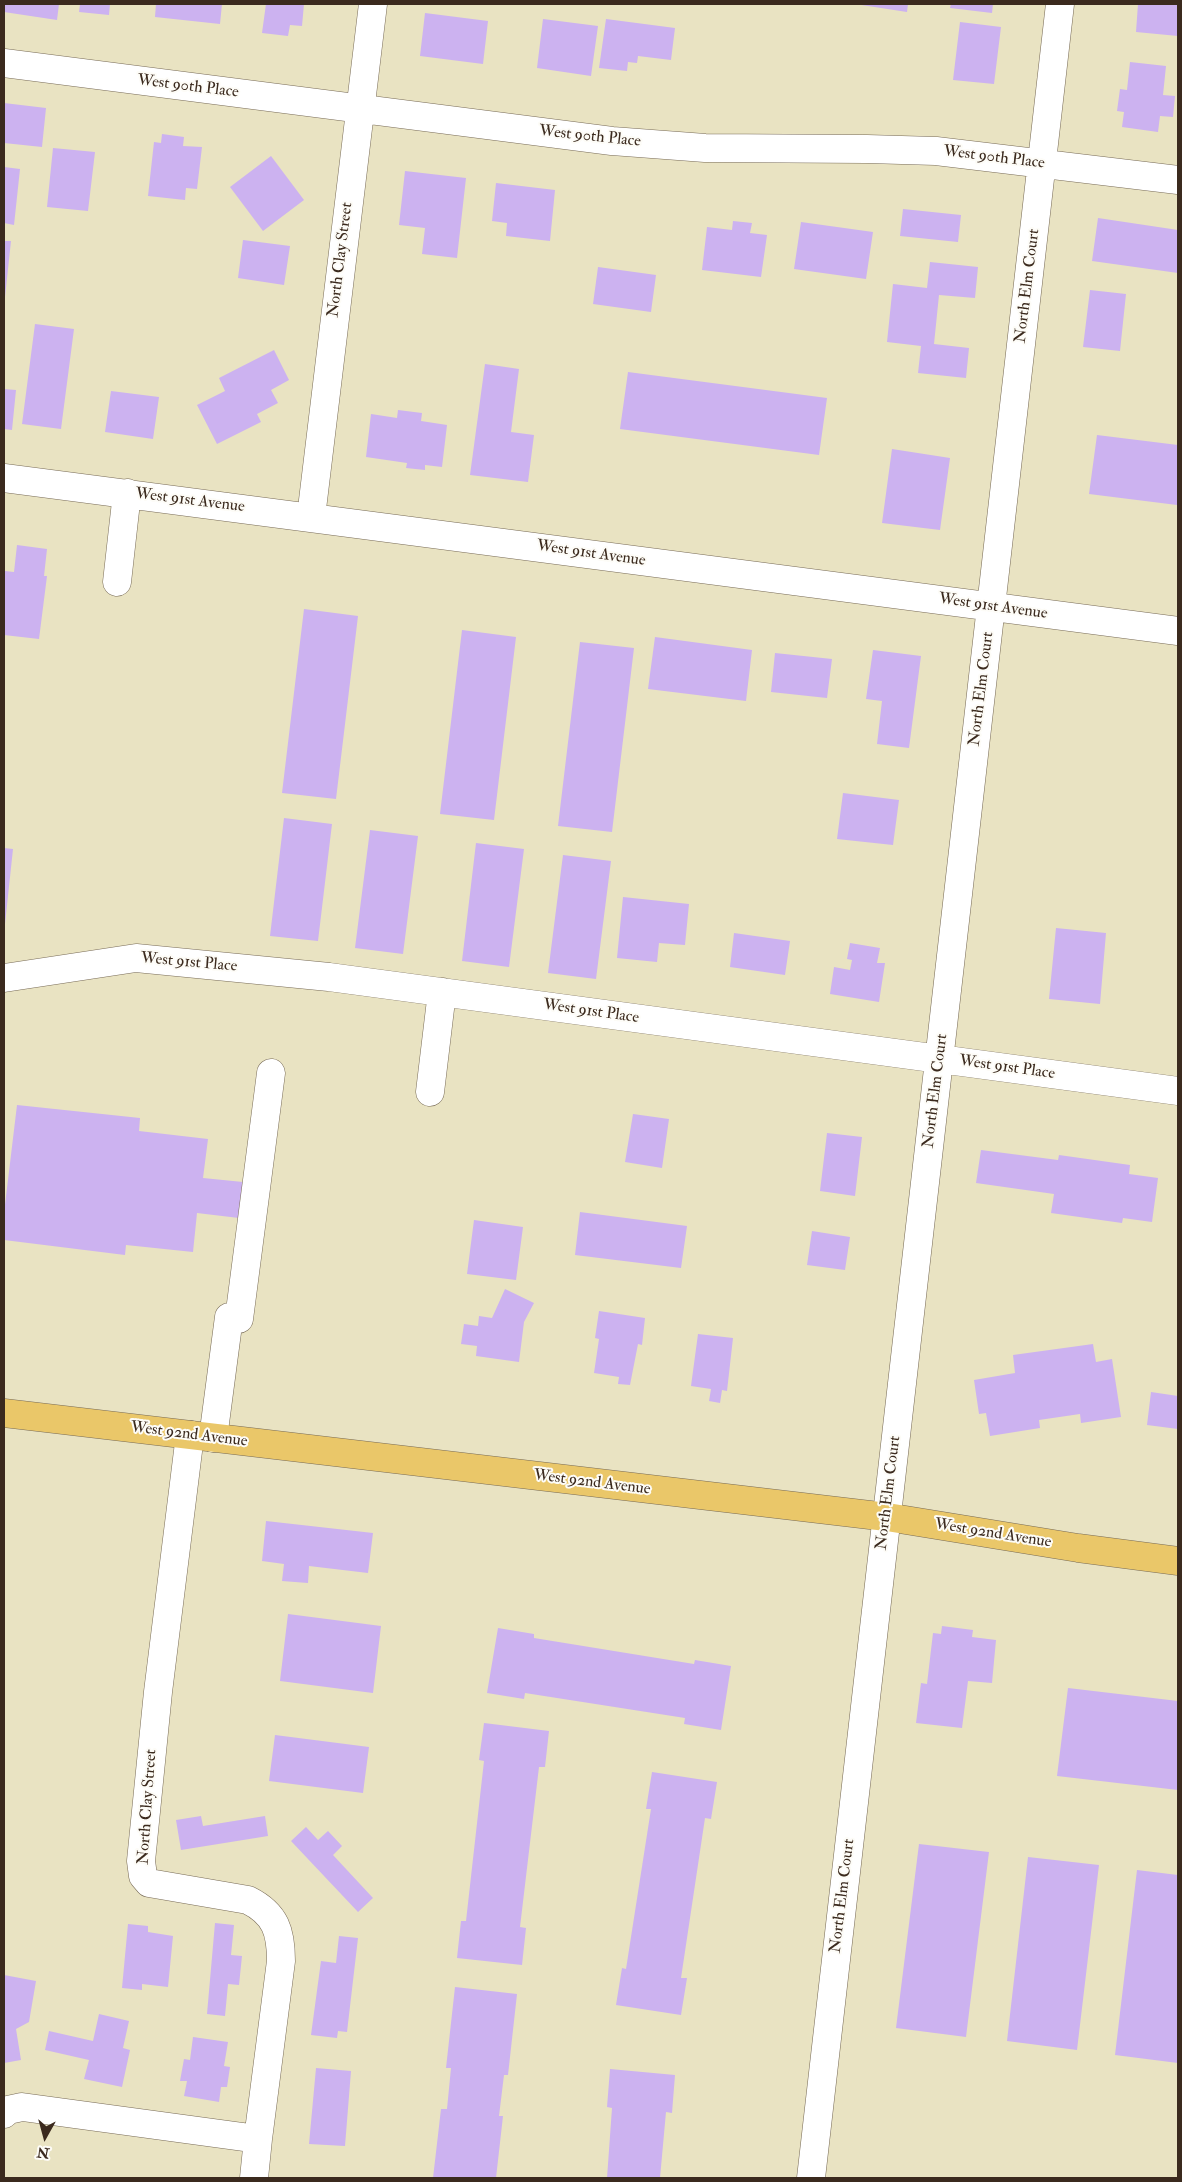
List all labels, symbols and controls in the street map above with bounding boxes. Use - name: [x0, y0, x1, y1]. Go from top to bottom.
- street label: West 90th Place: [136, 71, 240, 103]
- street label: West 90th Place: [538, 122, 642, 152]
- street label: West 90th Place: [942, 142, 1046, 174]
- street label: North Clay Street: [324, 201, 358, 319]
- street label: North Elm Court: [1011, 228, 1045, 344]
- street label: West 91st Avenue: [134, 485, 246, 517]
- street label: West 91st Avenue: [535, 537, 647, 571]
- street label: West 91st Avenue: [937, 590, 1049, 624]
- street label: North Elm Court: [965, 631, 999, 747]
- street label: West 91st Place: [140, 949, 238, 977]
- street label: West 91st Place: [542, 996, 640, 1028]
- street label: North Elm Court: [919, 1033, 953, 1149]
- street label: West 91st Place: [958, 1052, 1056, 1084]
- street label: West 92nd Avenue: [129, 1418, 249, 1452]
- street label: North Elm Court: [872, 1435, 906, 1551]
- street label: West 92nd Avenue: [532, 1466, 652, 1500]
- street label: West 92nd Avenue: [933, 1515, 1053, 1553]
- street label: North Clay Street: [134, 1749, 162, 1865]
- street label: North Elm Court: [826, 1838, 860, 1954]
- north arrow: [20, 2112, 70, 2162]
- text: N: [36, 2143, 50, 2162]

